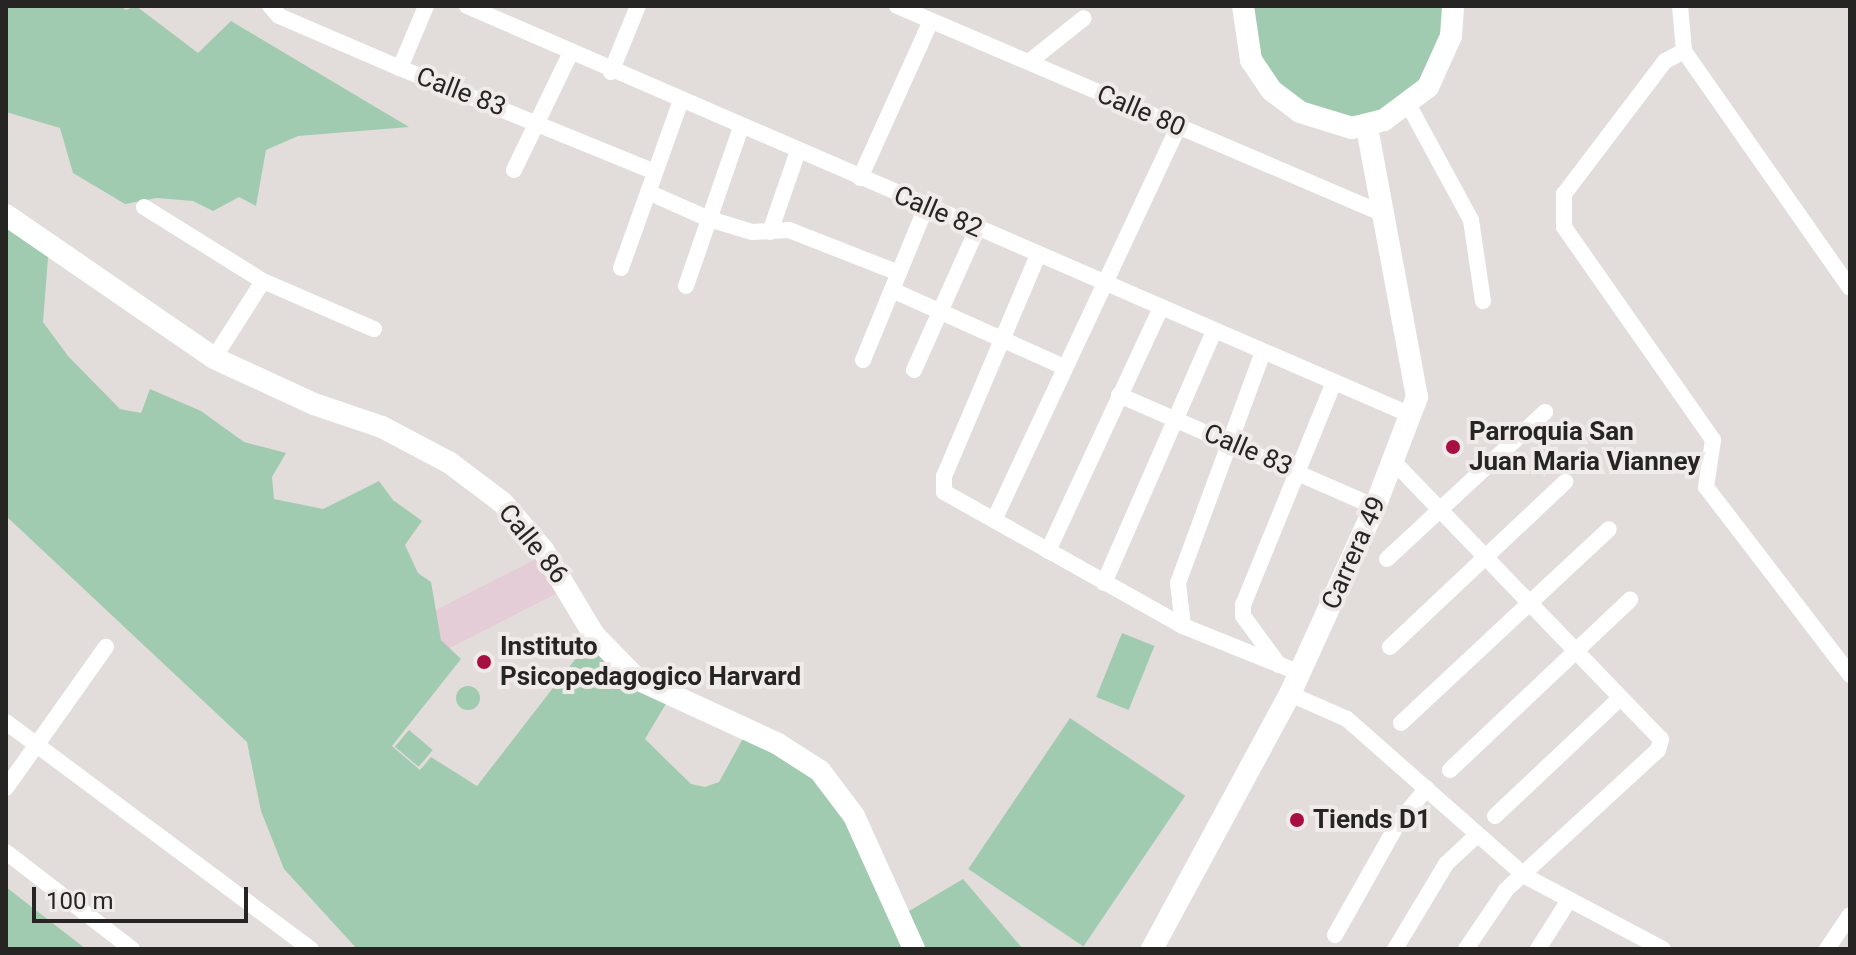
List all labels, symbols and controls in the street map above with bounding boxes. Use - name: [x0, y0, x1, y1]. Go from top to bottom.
- street label: Calle 83: [412, 61, 510, 123]
- street label: Calle 80: [1092, 78, 1190, 144]
- street label: Calle 82: [889, 179, 987, 245]
- place label: Parroquia San Juan Maria Vianney: [1469, 416, 1700, 478]
- street label: Calle 83: [1199, 417, 1297, 483]
- marker: Parroquia San Juan Maria Vianney: [1444, 438, 1462, 456]
- street label: Carrera 49: [1315, 492, 1393, 614]
- street label: Calle 86: [492, 498, 574, 590]
- place label: Instituto Psicopedagogico Harvard: [500, 631, 801, 692]
- marker: Instituto Psicopedagogico Harvard: [475, 653, 493, 671]
- place label: Tiends D1: [1313, 804, 1431, 836]
- marker: Tiends D1: [1288, 811, 1306, 829]
- scale bar: [36, 871, 252, 921]
- text: 100 m: [46, 887, 113, 915]

